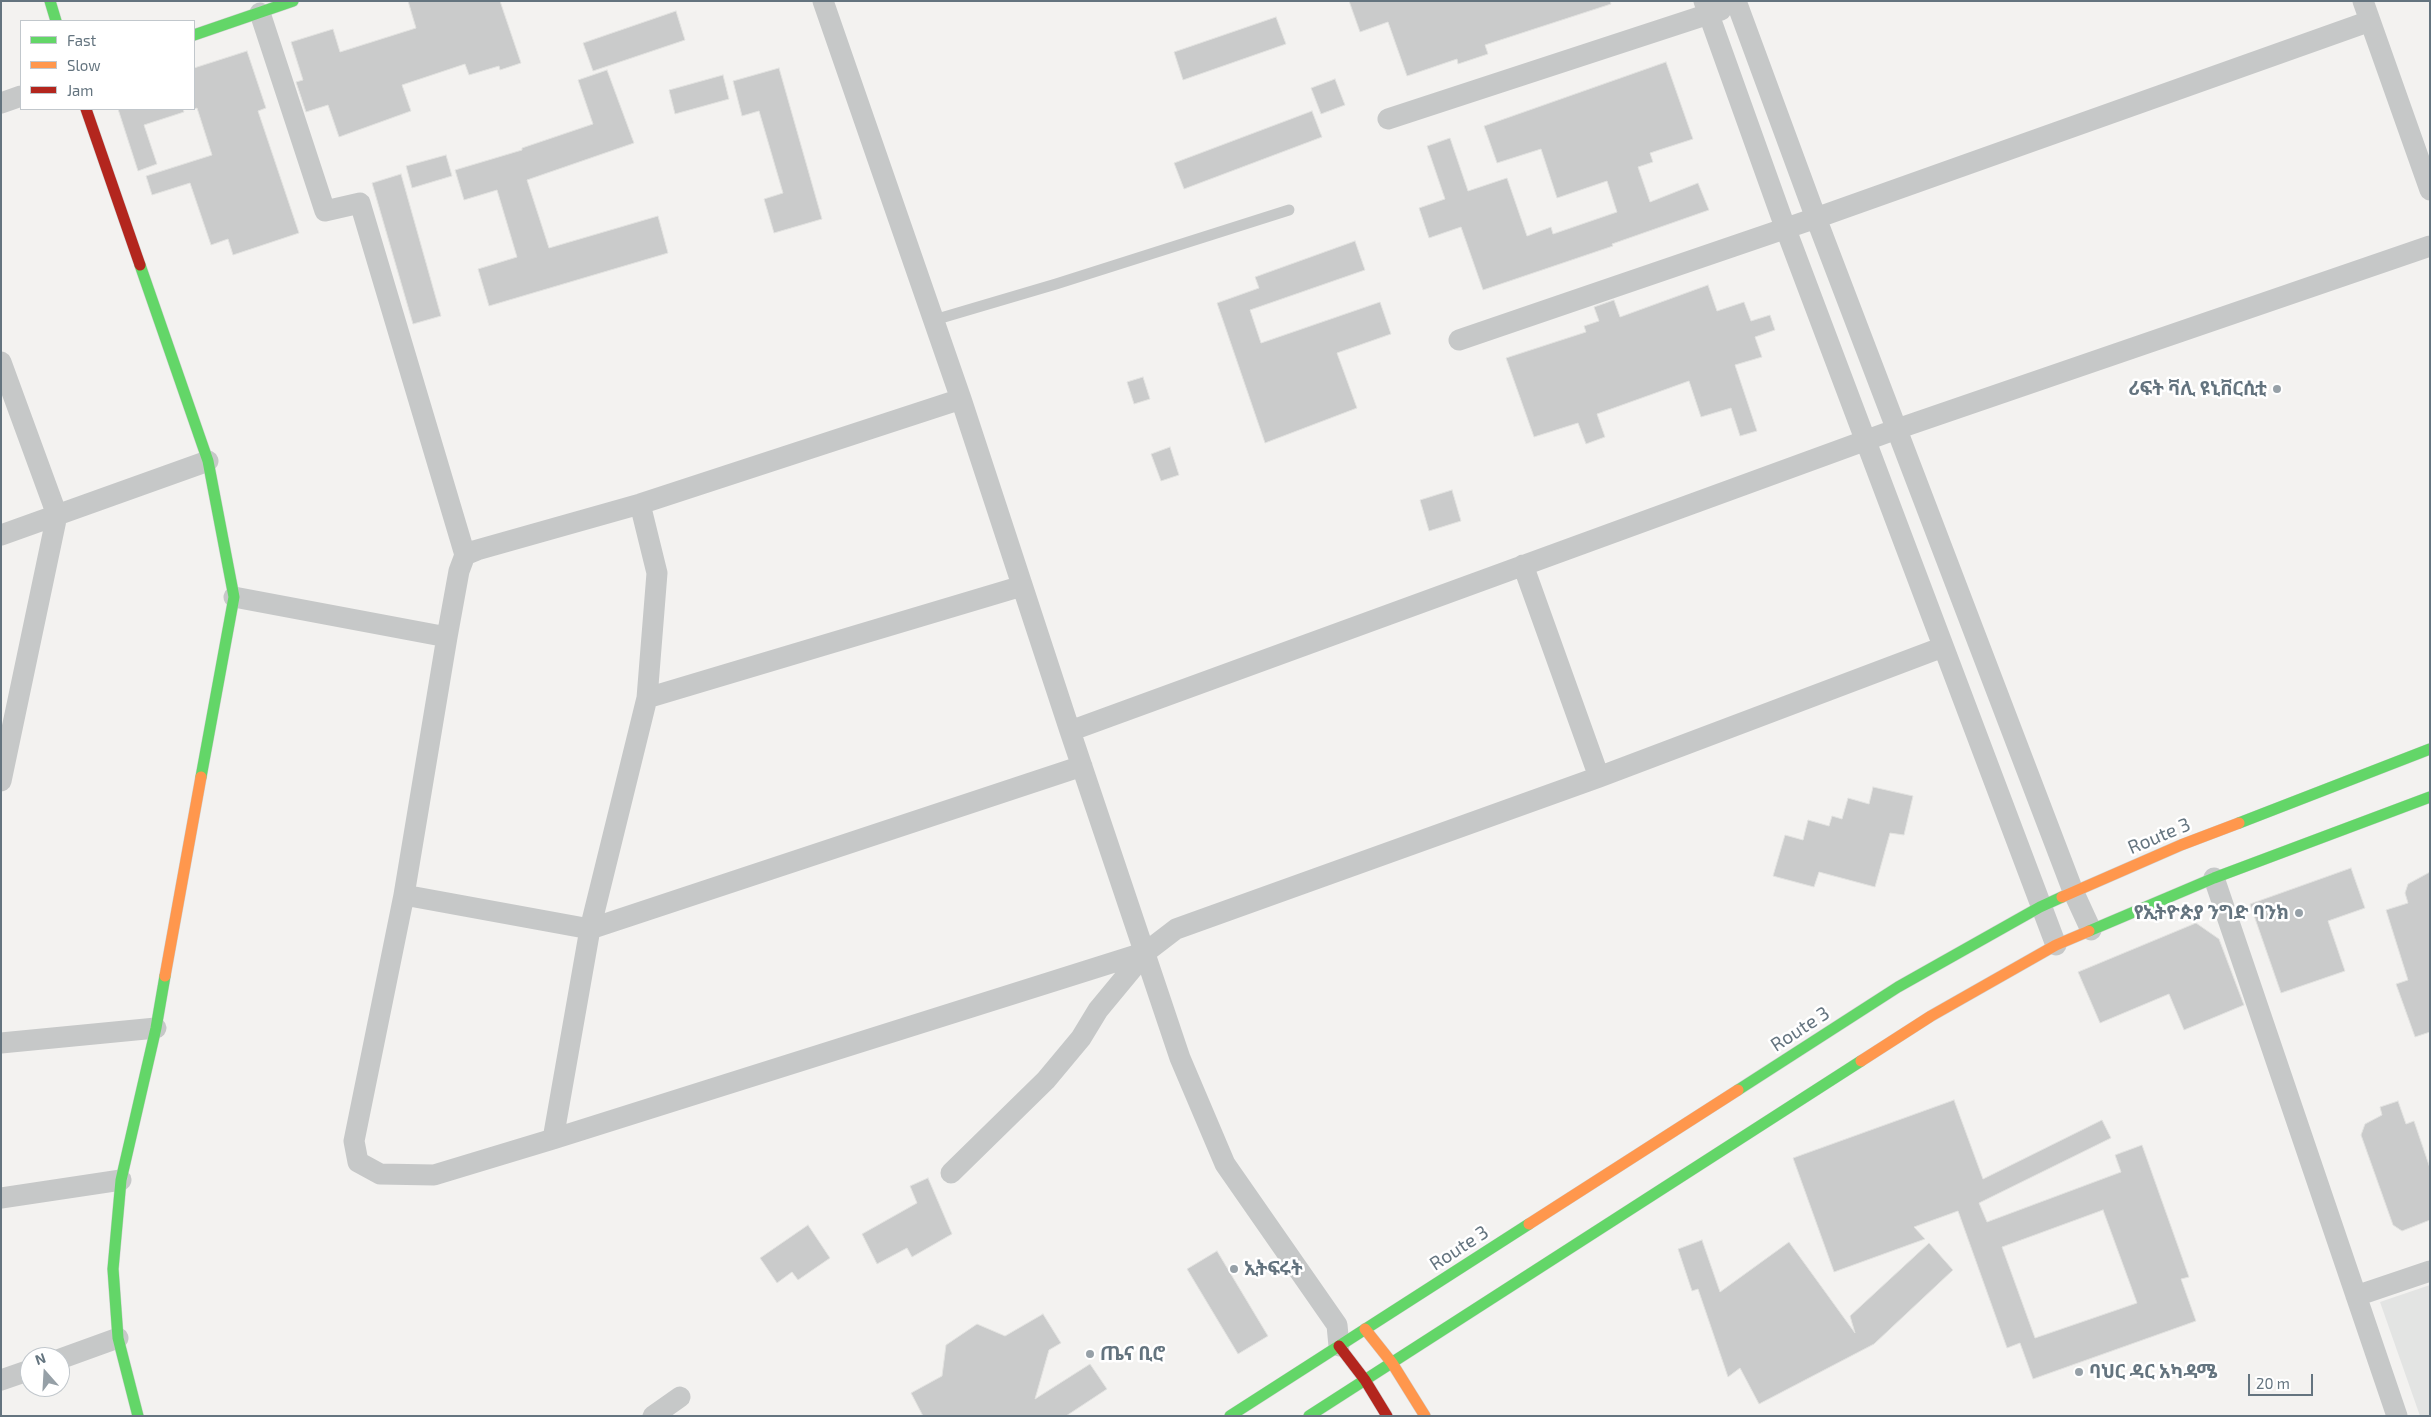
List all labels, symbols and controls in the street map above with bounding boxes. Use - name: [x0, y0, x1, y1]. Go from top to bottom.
- legend: [20, 20, 195, 110]
- text: Fast: [67, 31, 96, 49]
- text: Slow: [67, 56, 101, 74]
- text: Jam: [67, 81, 93, 99]
- place label: ሪፍት ቫሊ ዩኒቨርሲቲ: [2128, 378, 2267, 400]
- marker: ሪፍት ቫሊ ዩኒቨርሲቲ: [2271, 383, 2283, 395]
- street label: Route 3: [2124, 813, 2194, 859]
- place label: የኢትዮጵያ ንግድ ባንክ: [2134, 902, 2289, 924]
- marker: የኢትዮጵያ ንግድ ባንክ: [2293, 907, 2305, 919]
- street label: Route 3: [1766, 1002, 1834, 1056]
- street label: Route 3: [1425, 1221, 1493, 1275]
- place label: ኢትፍሩት: [1244, 1258, 1303, 1280]
- marker: ኢትፍሩት: [1228, 1263, 1240, 1275]
- place label: ጤና ቢሮ: [1100, 1343, 1165, 1365]
- north arrow: [20, 1347, 70, 1397]
- marker: ጤና ቢሮ: [1084, 1348, 1096, 1360]
- text: N: [33, 1349, 48, 1368]
- place label: ባህር ዳር አካዳሜ: [2089, 1361, 2218, 1383]
- scale bar: [2251, 1364, 2316, 1396]
- marker: ባህር ዳር አካዳሜ: [2073, 1366, 2085, 1378]
- text: 20 m: [2256, 1374, 2290, 1392]

